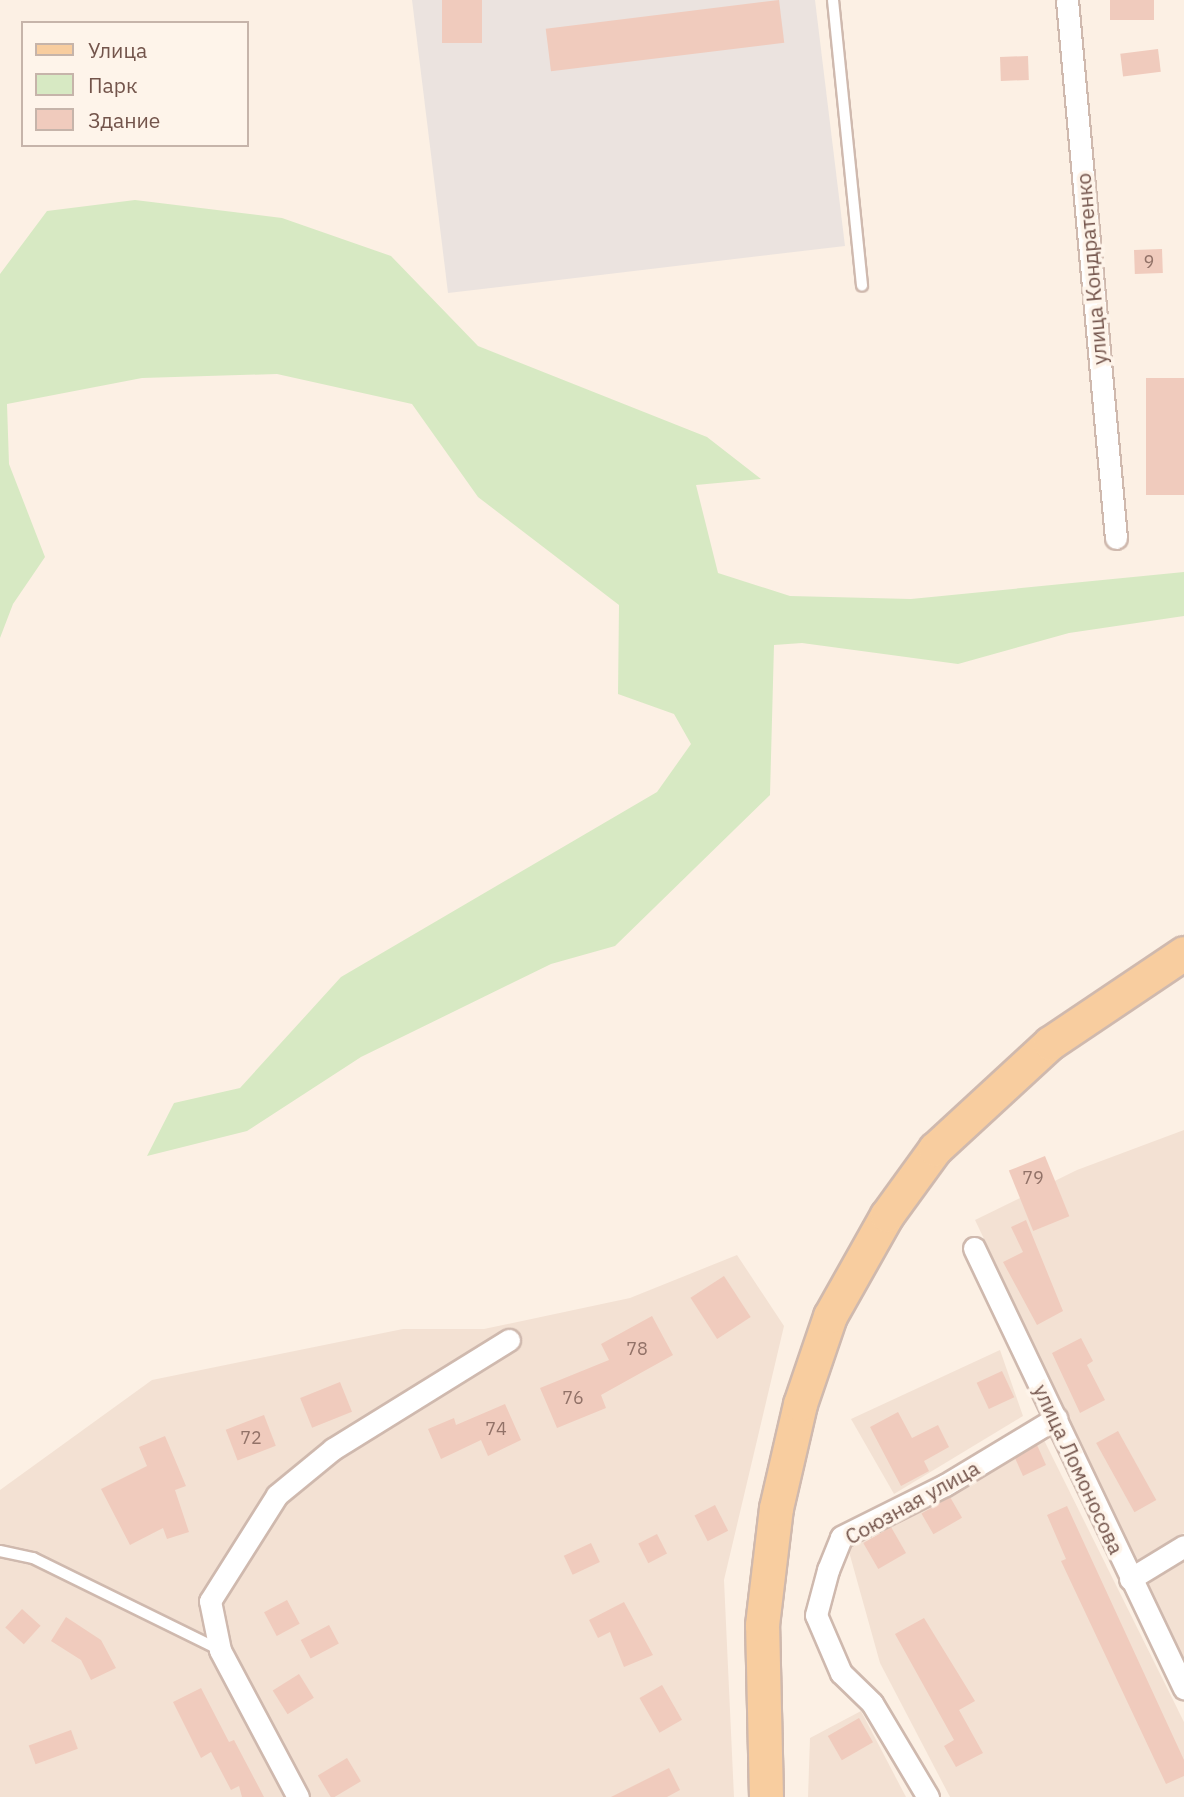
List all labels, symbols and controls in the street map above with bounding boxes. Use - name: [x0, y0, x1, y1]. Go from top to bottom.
- legend: [21, 21, 248, 147]
- text: Улица: [88, 36, 147, 64]
- text: Парк: [88, 71, 138, 99]
- text: Здание: [88, 106, 160, 134]
- street label: улица Кондратенко: [1070, 172, 1112, 366]
- house number: 9: [1144, 251, 1154, 273]
- house number: 79: [1022, 1167, 1044, 1189]
- house number: 78: [626, 1338, 648, 1360]
- street label: улица Ломоносова: [1029, 1380, 1129, 1558]
- house number: 76: [562, 1387, 584, 1409]
- house number: 74: [485, 1418, 507, 1440]
- house number: 72: [240, 1427, 262, 1449]
- street label: Союзная улица: [841, 1455, 983, 1549]

